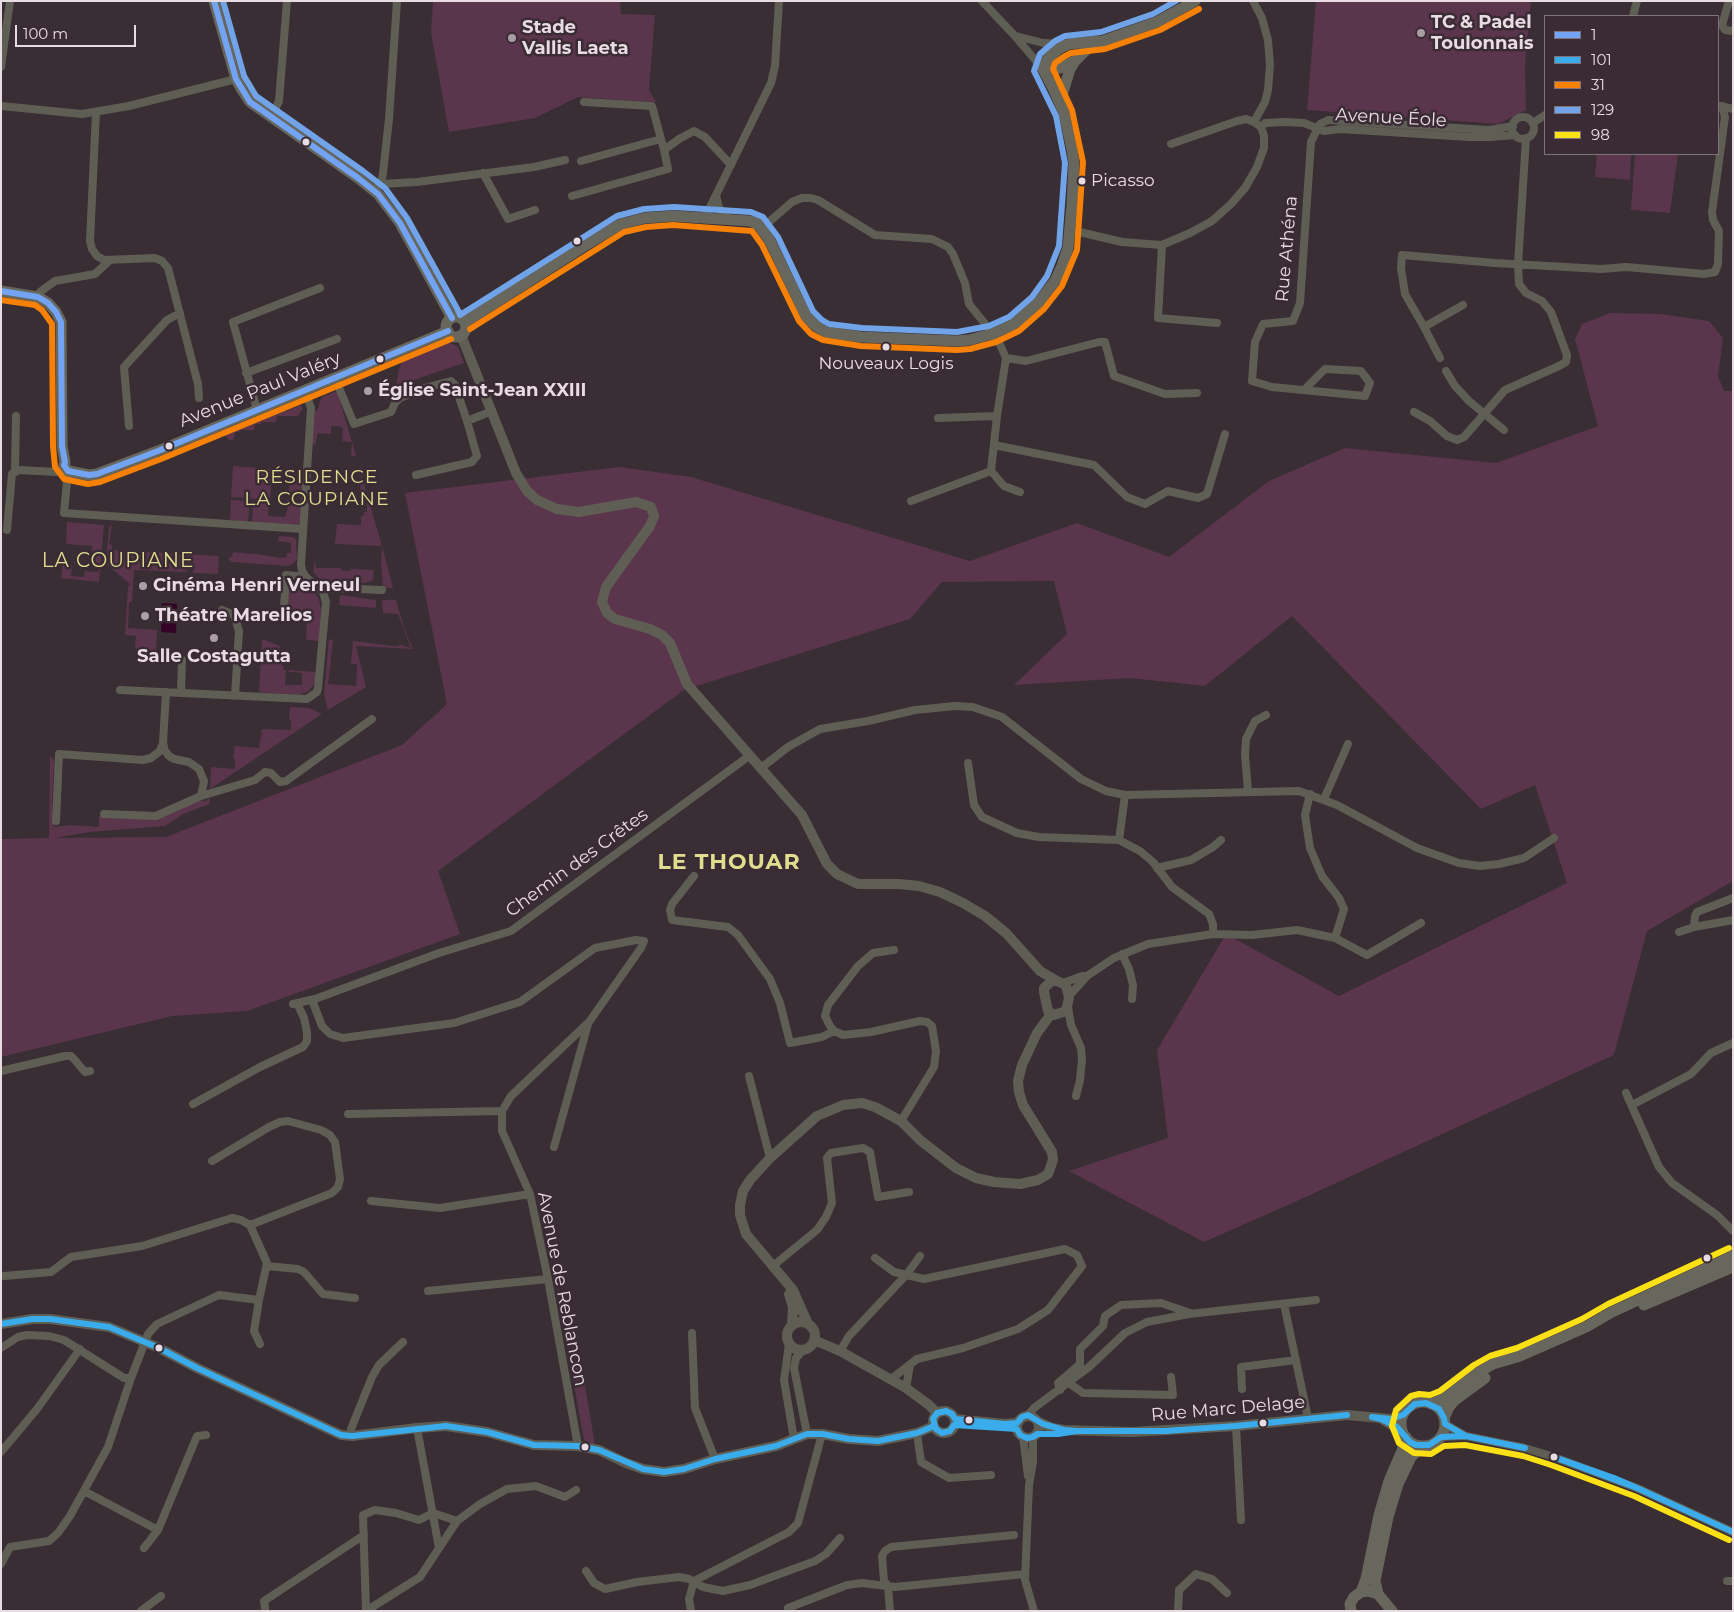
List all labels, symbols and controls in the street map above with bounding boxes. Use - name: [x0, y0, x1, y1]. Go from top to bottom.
- place label: TC & Padel Toulonnais: [1431, 12, 1533, 54]
- scale bar: [18, 15, 139, 47]
- legend: [1544, 15, 1719, 155]
- place label: Stade Vallis Laeta: [522, 17, 629, 59]
- text: 100 m: [23, 24, 68, 43]
- text: 1: [1591, 25, 1596, 44]
- marker: TC & Padel Toulonnais: [1415, 27, 1427, 39]
- marker: Stade Vallis Laeta: [506, 32, 518, 44]
- text: 101: [1591, 50, 1612, 69]
- text: 31: [1591, 75, 1605, 94]
- text: 129: [1591, 100, 1614, 119]
- street label: Avenue Éole: [1335, 104, 1447, 132]
- text: 98: [1591, 125, 1610, 144]
- unlabelled marker: [301, 137, 311, 147]
- place label: Picasso: [1091, 171, 1155, 191]
- marker: Picasso: [1077, 176, 1087, 186]
- street label: Rue Athéna: [1272, 195, 1302, 303]
- unlabelled marker: [572, 236, 582, 246]
- marker: Nouveaux Logis: [881, 342, 891, 352]
- street label: Avenue Paul Valéry: [176, 348, 344, 432]
- unlabelled marker: [375, 354, 385, 364]
- place label: Nouveaux Logis: [819, 354, 953, 374]
- place label: Église Saint-Jean XXIII: [378, 380, 586, 402]
- marker: Église Saint-Jean XXIII: [362, 385, 374, 397]
- unlabelled marker: [164, 441, 174, 451]
- district label: RÉSIDENCE LA COUPIANE: [243, 466, 391, 510]
- district label: LA COUPIANE: [40, 549, 196, 573]
- place label: Cinéma Henri Verneul: [153, 575, 360, 597]
- marker: Cinéma Henri Verneul: [137, 580, 149, 592]
- place label: Théatre Marelios: [155, 605, 312, 627]
- marker: Théatre Marelios: [139, 610, 151, 622]
- marker: Salle Costagutta: [208, 632, 220, 644]
- place label: Salle Costagutta: [137, 646, 291, 668]
- street label: Chemin des Crêtes: [502, 804, 652, 922]
- district label: LE THOUAR: [656, 850, 802, 876]
- street label: Avenue de Reblancon: [533, 1190, 591, 1388]
- unlabelled marker: [1702, 1253, 1712, 1263]
- unlabelled marker: [154, 1343, 164, 1353]
- street label: Rue Marc Delage: [1150, 1391, 1306, 1427]
- unlabelled marker: [964, 1415, 974, 1425]
- unlabelled marker: [1258, 1418, 1268, 1428]
- unlabelled marker: [580, 1442, 590, 1452]
- unlabelled marker: [1549, 1452, 1559, 1462]

